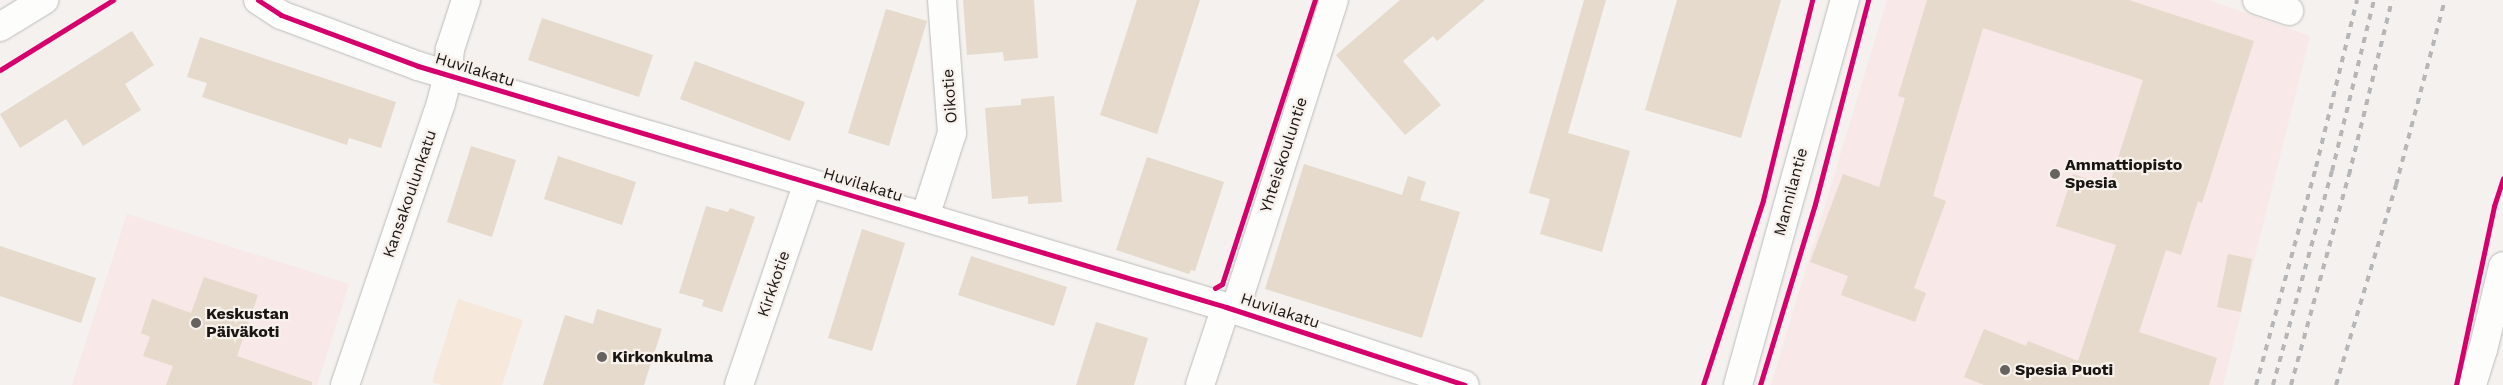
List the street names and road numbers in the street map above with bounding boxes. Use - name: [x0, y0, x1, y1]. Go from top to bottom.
- street label: Huvilakatu: [433, 49, 517, 91]
- street label: Oikotie: [939, 68, 961, 124]
- street label: Yhteiskouluntie: [1256, 95, 1312, 215]
- street label: Kansakoulunkatu: [379, 128, 441, 260]
- street label: Mannilantie: [1770, 146, 1812, 238]
- street label: Huvilakatu: [821, 164, 905, 206]
- street label: Kirkkotie: [754, 248, 794, 320]
- street label: Huvilakatu: [1238, 289, 1322, 333]

